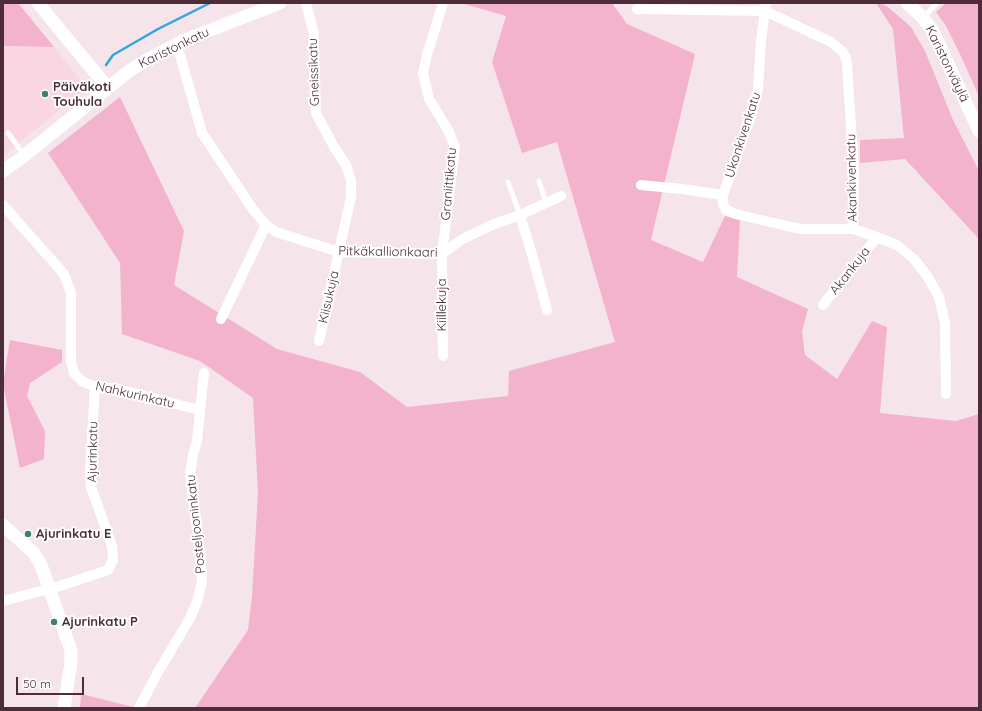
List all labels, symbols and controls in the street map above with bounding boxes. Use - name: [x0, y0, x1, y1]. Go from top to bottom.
- street label: Karistonväylä: [922, 23, 972, 105]
- street label: Karistonkatu: [136, 24, 212, 72]
- street label: Gneissikatu: [305, 38, 323, 106]
- place label: Päiväkoti Touhula: [53, 79, 111, 110]
- marker: Päiväkoti Touhula: [40, 89, 50, 99]
- street label: Ukonkivenkatu: [722, 90, 764, 180]
- street label: Akankivenkatu: [843, 134, 861, 222]
- street label: Graniittikatu: [438, 147, 460, 221]
- street label: Pitkäkallionkaari: [338, 243, 438, 261]
- street label: Akankuja: [826, 244, 874, 298]
- street label: Kiisukuja: [315, 269, 343, 325]
- street label: Kiillekuja: [434, 278, 450, 332]
- street label: Nahkurinkatu: [94, 378, 176, 412]
- street label: Ajurinkatu: [85, 421, 101, 483]
- street label: Posteljooninkatu: [183, 474, 209, 574]
- place label: Ajurinkatu E: [36, 526, 112, 542]
- marker: Ajurinkatu E: [23, 529, 33, 539]
- place label: Ajurinkatu P: [62, 614, 138, 630]
- marker: Ajurinkatu P: [49, 617, 59, 627]
- scale bar: [18, 669, 86, 695]
- text: 50 m: [23, 676, 51, 691]

